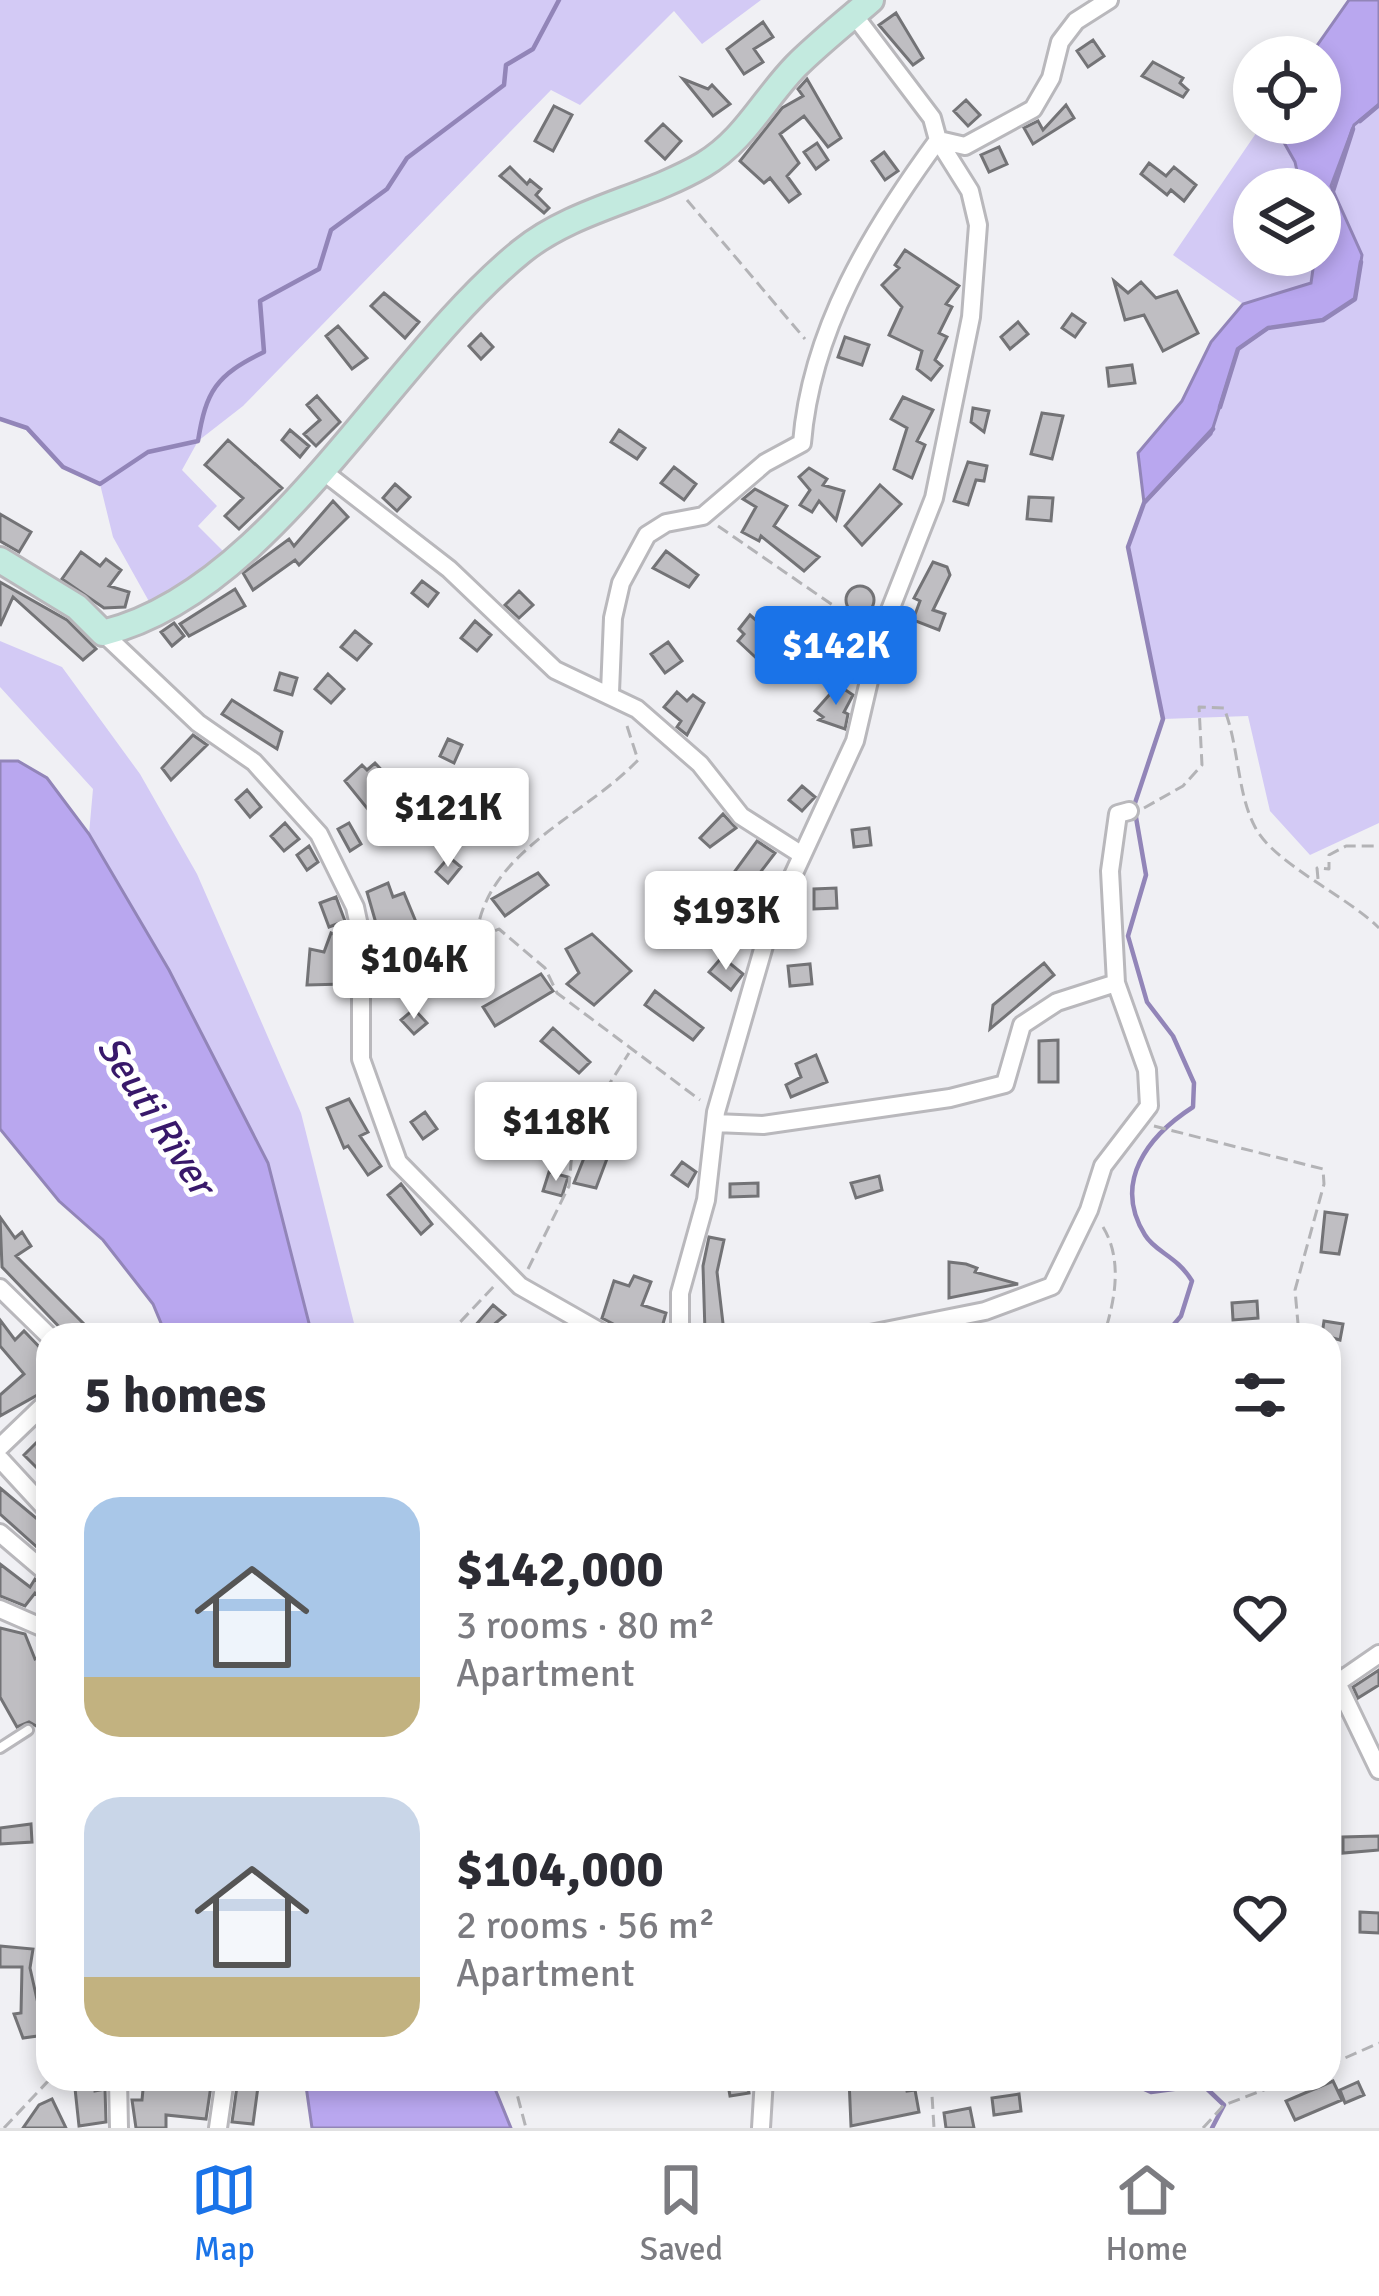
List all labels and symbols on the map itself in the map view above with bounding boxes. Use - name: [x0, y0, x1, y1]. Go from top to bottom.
- pin: $142K: [752, 606, 920, 708]
- pin: $121K: [364, 768, 532, 870]
- pin: $193K: [642, 871, 810, 973]
- pin: $104K: [330, 920, 498, 1022]
- water label: Seuti River: [87, 1026, 228, 1208]
- pin: $118K: [472, 1082, 640, 1184]

